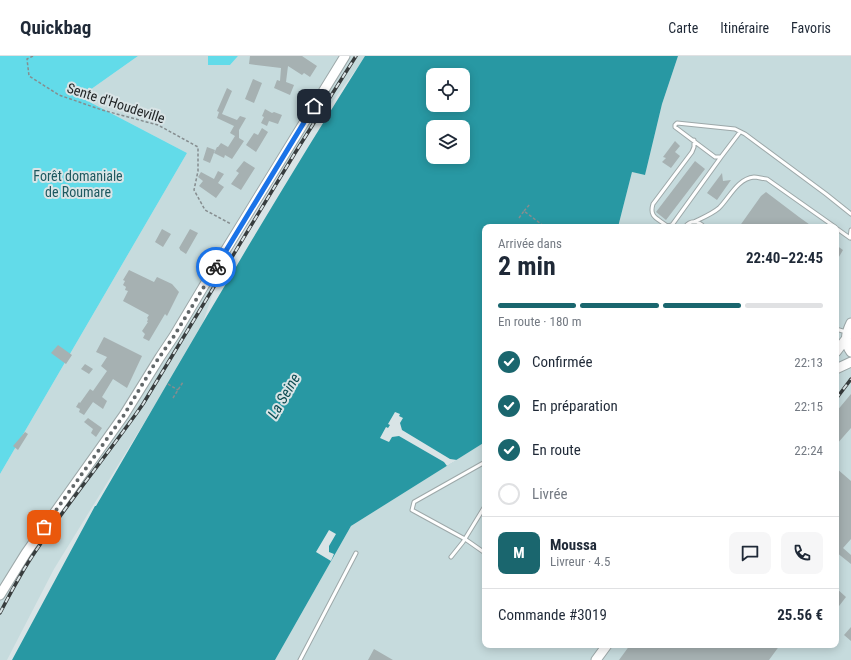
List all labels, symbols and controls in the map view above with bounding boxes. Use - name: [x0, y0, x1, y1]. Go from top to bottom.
- text: Quickbag: [20, 16, 91, 39]
- text: Carte: [668, 20, 698, 36]
- text: Itinéraire: [720, 20, 769, 36]
- text: Favoris: [791, 20, 831, 36]
- map controls: [426, 68, 470, 164]
- button: locate: [426, 68, 470, 112]
- street label: Sente d'Houdeville: [65, 80, 167, 127]
- pin: [297, 89, 331, 123]
- icon: home: [303, 95, 325, 117]
- button: layers: [426, 120, 470, 164]
- park label: Forêt domaniale de Roumare: [33, 168, 123, 200]
- text: Arrivée dans: [498, 236, 562, 251]
- courier: [196, 247, 236, 287]
- text: 22:40–22:45: [746, 249, 823, 267]
- text: 2 min: [498, 251, 556, 281]
- icon: bike: [205, 256, 227, 278]
- text: En route · 180 m: [498, 314, 581, 329]
- icon: check: [498, 351, 520, 373]
- text: Confirmée: [532, 353, 593, 371]
- text: 22:13: [794, 355, 823, 370]
- water label: La Seine: [264, 370, 304, 422]
- icon: check: [498, 395, 520, 417]
- text: En préparation: [532, 397, 618, 415]
- text: 22:15: [794, 399, 823, 414]
- icon: check: [498, 439, 520, 461]
- text: En route: [532, 441, 581, 459]
- text: 22:24: [794, 443, 823, 458]
- text: Livrée: [532, 485, 568, 503]
- pin: [27, 510, 61, 544]
- icon: bag: [33, 516, 55, 538]
- button: chat: [729, 532, 771, 574]
- button: phone: [781, 532, 823, 574]
- text: Moussa: [550, 536, 597, 554]
- text: M: [513, 544, 525, 562]
- text: Livreur · 4.5: [550, 554, 610, 569]
- text: Commande #3019: [498, 606, 607, 624]
- text: 25.56 €: [777, 606, 823, 624]

